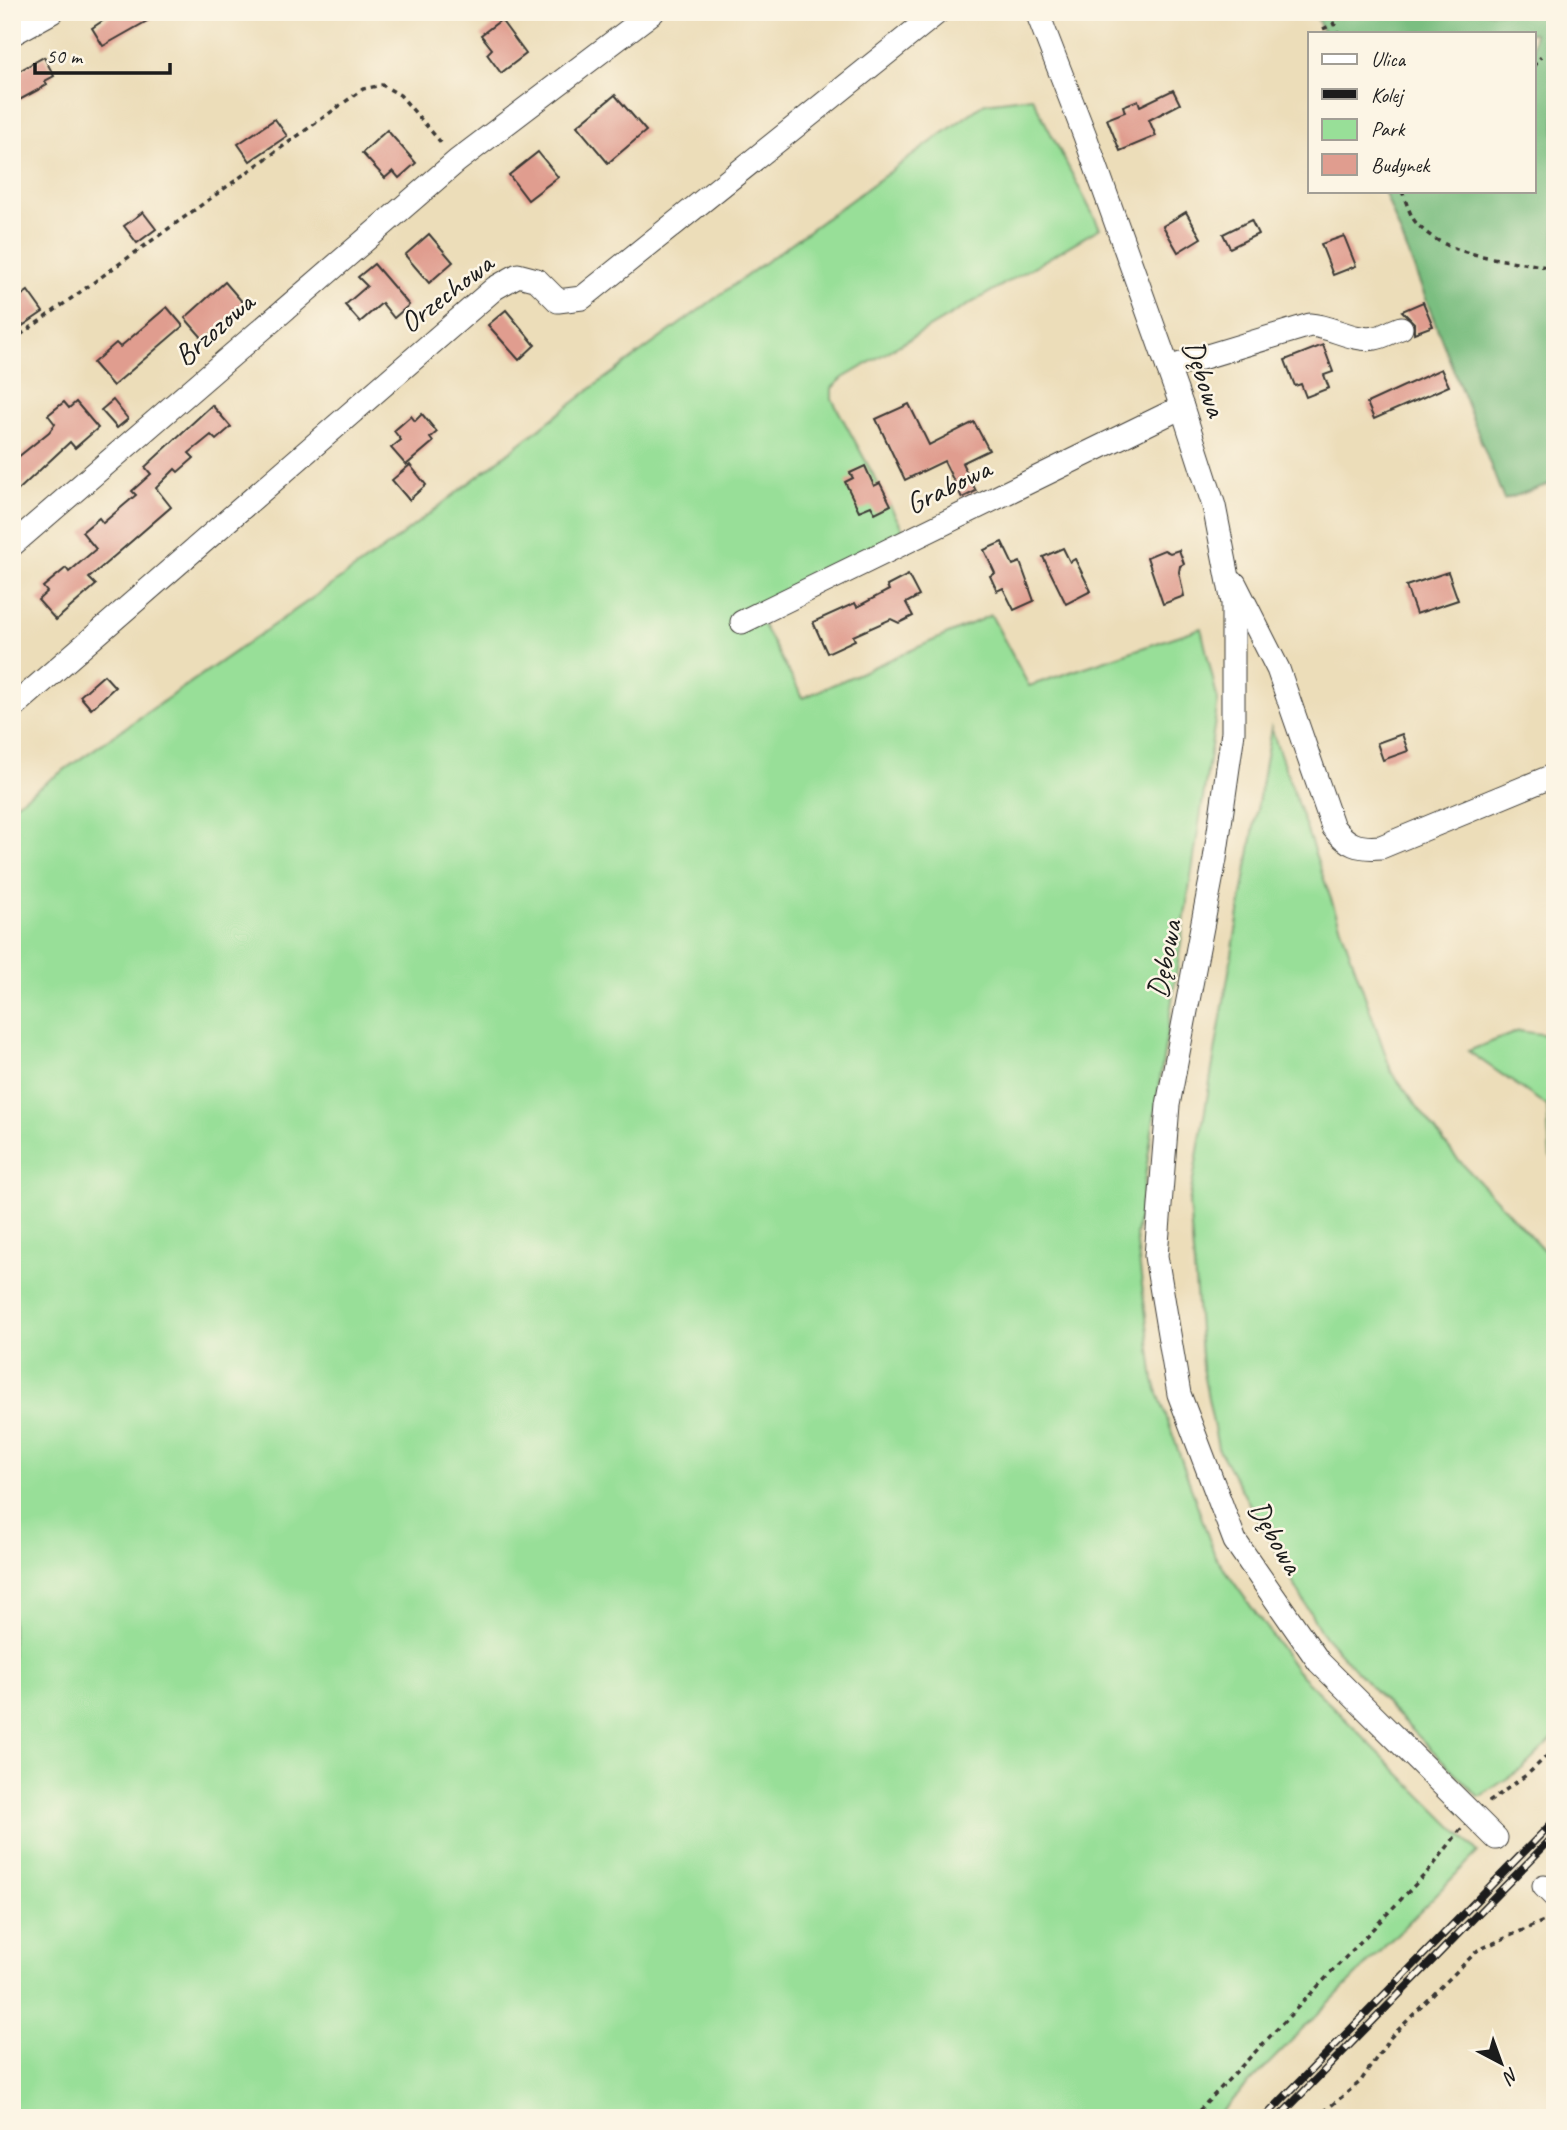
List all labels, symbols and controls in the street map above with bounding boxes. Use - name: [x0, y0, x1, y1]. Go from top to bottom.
- scale bar: [35, 32, 170, 76]
- legend: [1308, 32, 1536, 192]
- text: 50 m: [46, 43, 84, 69]
- text: Ulica: [1371, 46, 1407, 72]
- text: Kolej: [1371, 82, 1405, 108]
- text: Park: [1371, 116, 1406, 142]
- text: Budynek: [1371, 152, 1431, 178]
- street label: Orzechowa: [392, 243, 503, 341]
- street label: Brzozowa: [166, 282, 264, 374]
- street label: Dębowa: [1174, 335, 1236, 423]
- street label: Grabowa: [899, 448, 999, 523]
- street label: Dębowa: [1138, 915, 1190, 1001]
- street label: Dębowa: [1240, 1494, 1313, 1582]
- north arrow: [1466, 2028, 1536, 2098]
- text: N: [1497, 2062, 1524, 2090]

